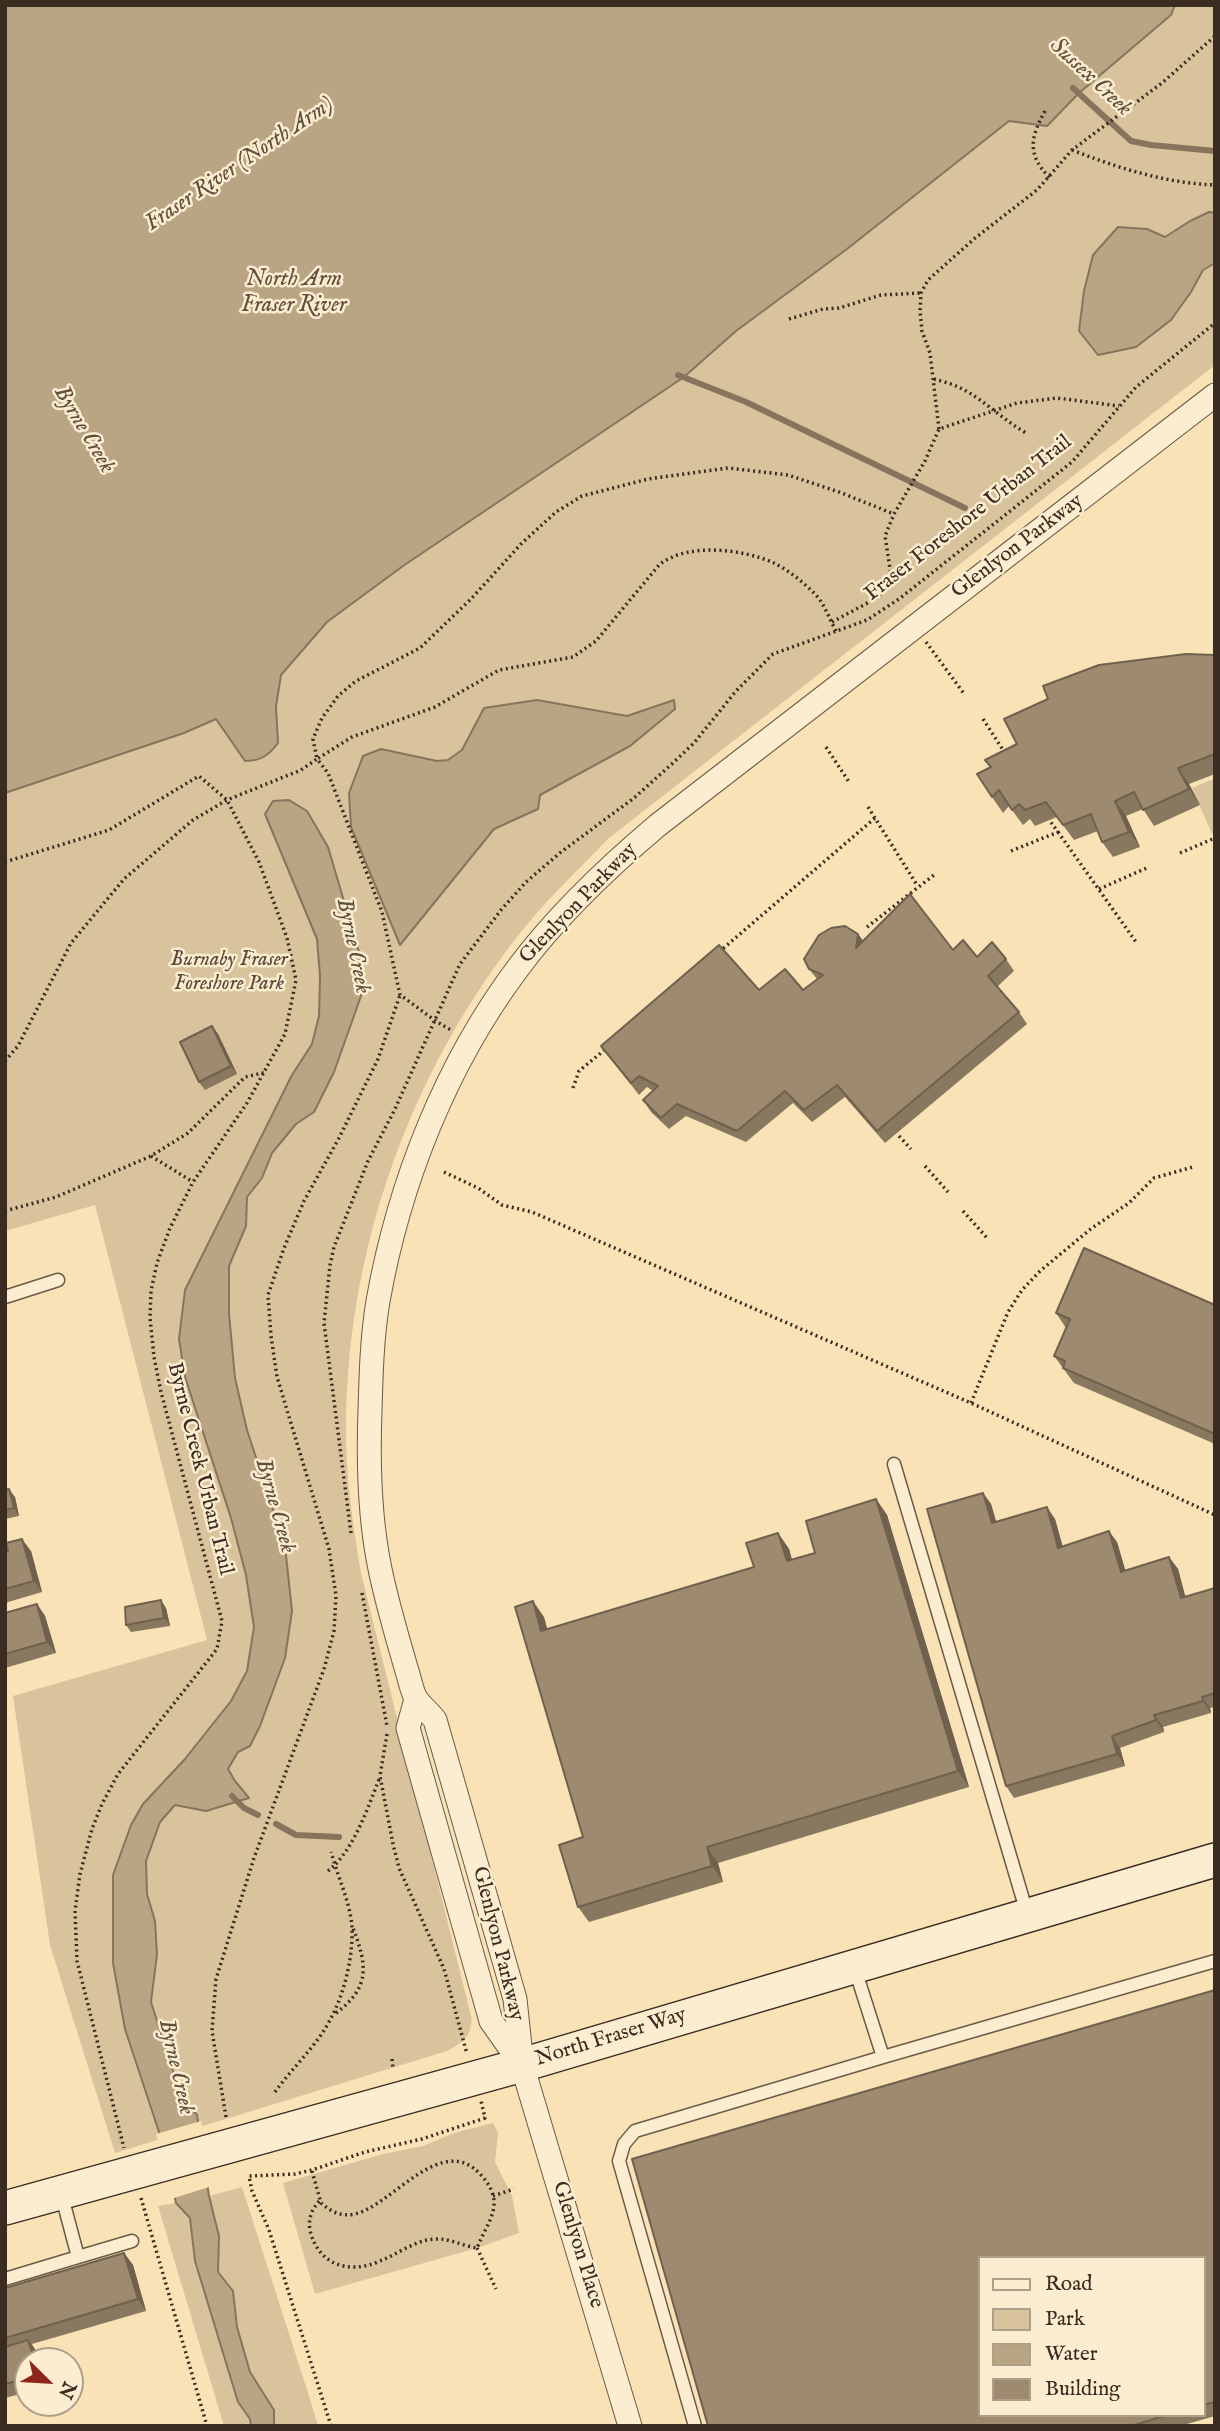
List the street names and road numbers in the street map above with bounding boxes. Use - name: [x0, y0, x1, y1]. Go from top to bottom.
- street label: Fraser Foreshore Urban Trail: [861, 430, 1077, 608]
- street label: Glenlyon Parkway: [947, 489, 1089, 605]
- street label: Glenlyon Parkway: [515, 838, 643, 970]
- street label: Byrne Creek Urban Trail: [160, 1360, 238, 1578]
- street label: Glenlyon Parkway: [466, 1864, 528, 2024]
- street label: North Fraser Way: [532, 2003, 690, 2073]
- street label: Glenlyon Place: [546, 2179, 608, 2311]

